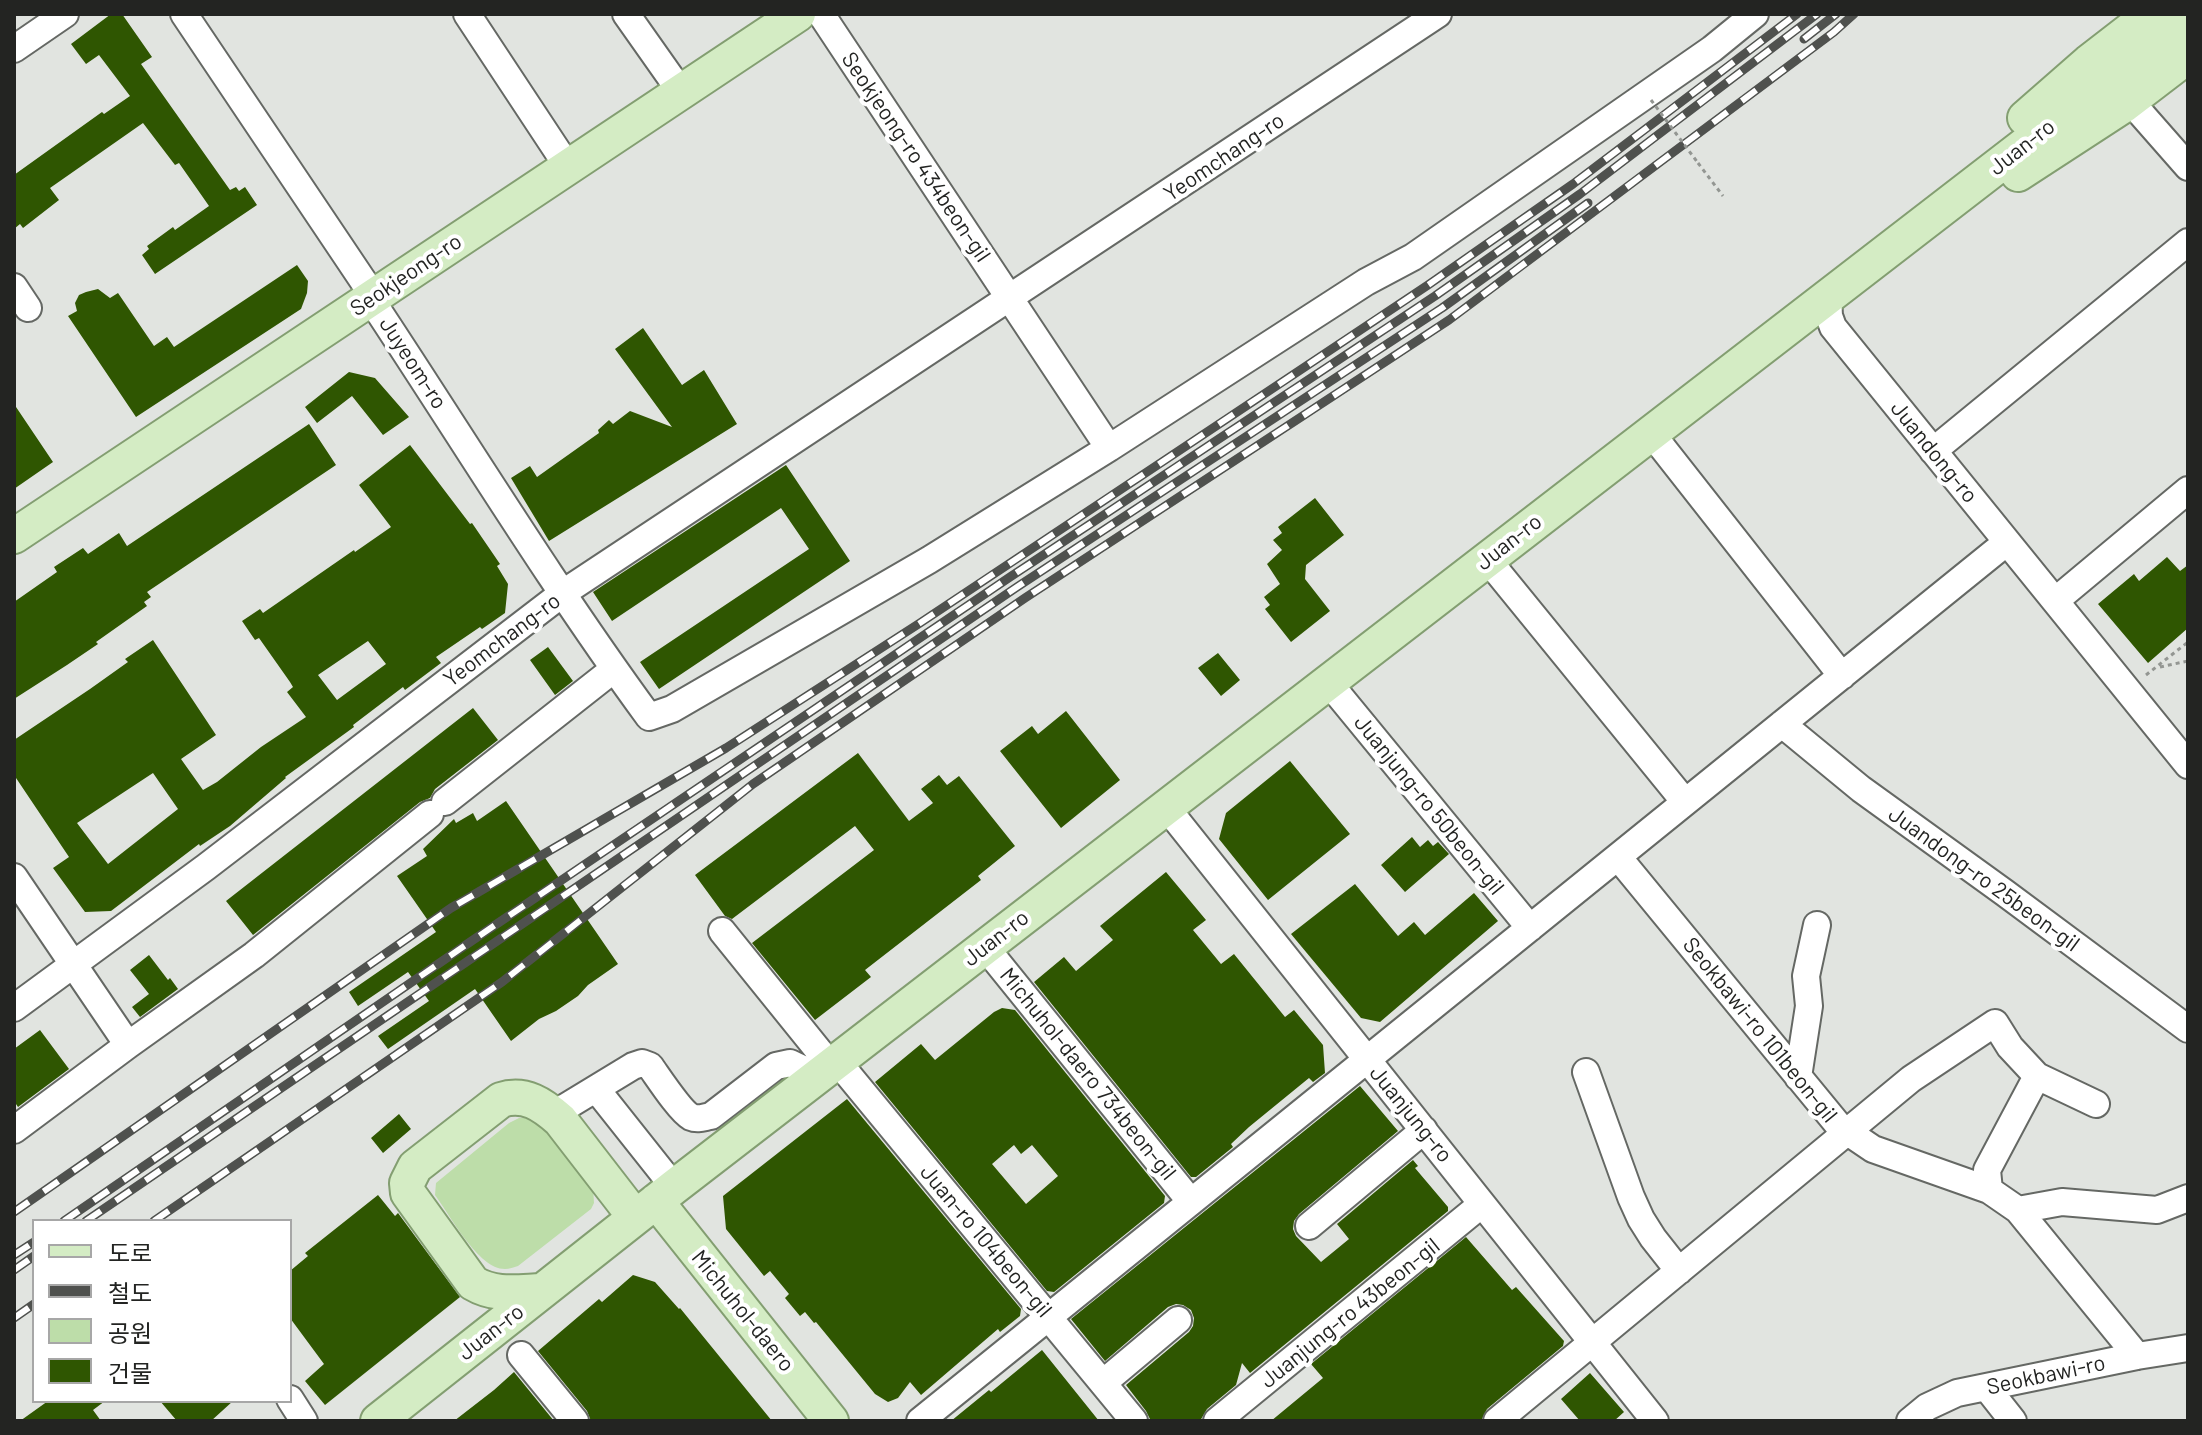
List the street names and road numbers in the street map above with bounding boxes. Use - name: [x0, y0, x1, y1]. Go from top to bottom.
- street label: Seokjeong-ro 434beon-gil: [836, 47, 996, 267]
- street label: Yeomchang-ro: [1159, 107, 1289, 207]
- street label: Juan-ro: [1984, 113, 2060, 181]
- street label: Seokjeong-ro: [345, 228, 467, 322]
- street label: Juyeom-ro: [373, 312, 453, 414]
- street label: Juandong-ro: [1885, 396, 1983, 508]
- street label: Juan-ro: [1471, 508, 1547, 576]
- street label: Yeomchang-ro: [438, 587, 566, 693]
- street label: Juanjung-ro 50beon-gil: [1348, 710, 1510, 900]
- street label: Juandong-ro 25beon-gil: [1883, 801, 2085, 957]
- street label: Juan-ro: [958, 904, 1034, 972]
- street label: Seokbawi-ro 101beon-gil: [1677, 932, 1843, 1128]
- street label: Michuhol-daero 734beon-gil: [994, 963, 1182, 1185]
- street label: Juanjung-ro: [1364, 1060, 1458, 1168]
- street label: Juan-ro 104beon-gil: [914, 1159, 1058, 1323]
- street label: Juanjung-ro 43beon-gil: [1255, 1233, 1445, 1393]
- street label: Michuhol-daero: [686, 1245, 800, 1377]
- street label: Juan-ro: [453, 1298, 529, 1366]
- street label: Seokbawi-ro: [1984, 1350, 2108, 1400]

